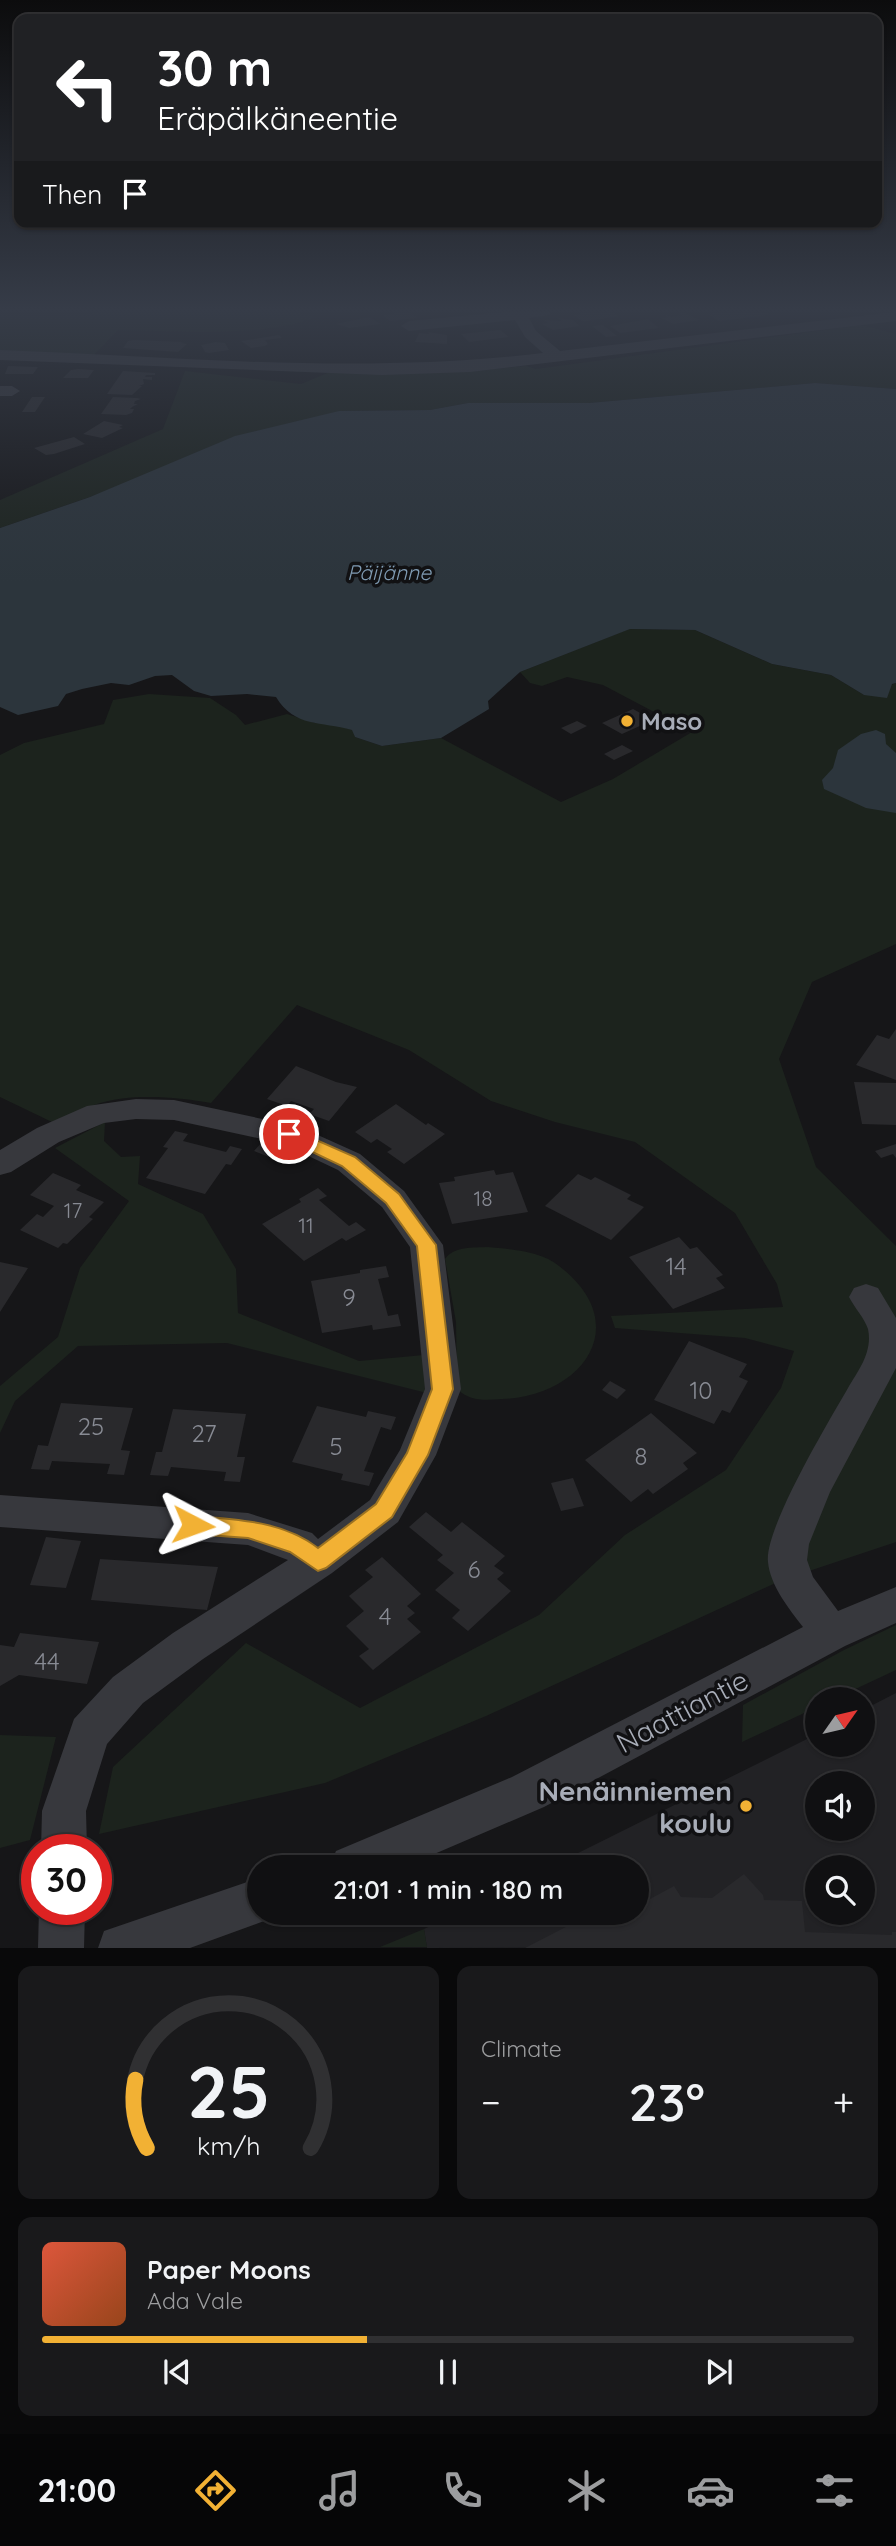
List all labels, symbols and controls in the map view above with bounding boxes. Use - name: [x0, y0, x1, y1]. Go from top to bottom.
- text: 30 m: [157, 37, 272, 98]
- icon: left: [42, 42, 133, 133]
- text: Eräpälkäneentie: [157, 98, 398, 138]
- icon: arrive: [116, 175, 154, 213]
- text: Then: [42, 178, 102, 211]
- water label: Päijänne: [347, 559, 432, 585]
- place label: Maso: [641, 706, 702, 736]
- marker: Maso: [619, 713, 635, 729]
- pin: [259, 1104, 319, 1164]
- icon: arrive: [270, 1115, 308, 1153]
- house number: 18: [473, 1185, 493, 1211]
- house number: 17: [64, 1197, 82, 1223]
- house number: 11: [298, 1212, 314, 1238]
- house number: 14: [665, 1251, 687, 1281]
- house number: 9: [342, 1282, 356, 1312]
- house number: 10: [689, 1375, 713, 1405]
- house number: 25: [78, 1411, 104, 1441]
- house number: 27: [191, 1418, 217, 1448]
- house number: 5: [329, 1431, 343, 1461]
- house number: 8: [635, 1441, 647, 1471]
- position arrow: [156, 1488, 230, 1562]
- house number: 6: [468, 1554, 481, 1584]
- house number: 4: [379, 1601, 391, 1631]
- house number: 44: [34, 1646, 60, 1676]
- street label: Naattiantie: [610, 1662, 754, 1760]
- north arrow: [805, 1687, 875, 1757]
- map controls: [805, 1687, 875, 1925]
- button: sound: [805, 1771, 875, 1841]
- place label: Nenäinniemen koulu: [538, 1773, 732, 1840]
- marker: Nenäinniemen koulu: [738, 1798, 754, 1814]
- speed limit sign: 30: [21, 1834, 112, 1925]
- button: search: [805, 1855, 875, 1925]
- text: 21:01 · 1 min · 180 m: [333, 1873, 563, 1906]
- text: Climate: [481, 2034, 562, 2063]
- text: 25: [187, 2046, 270, 2137]
- text: 23°: [628, 2069, 705, 2134]
- text: −: [481, 2078, 501, 2126]
- text: +: [833, 2078, 854, 2126]
- text: km/h: [197, 2130, 260, 2161]
- text: Paper Moons: [147, 2253, 311, 2286]
- text: Ada Vale: [147, 2286, 243, 2315]
- icon: previous: [158, 2353, 196, 2391]
- icon: pause: [429, 2353, 467, 2391]
- icon: next: [700, 2353, 738, 2391]
- icon: directions: [191, 2466, 240, 2515]
- icon: music: [315, 2466, 364, 2515]
- icon: phone: [438, 2466, 487, 2515]
- icon: climate: [562, 2466, 611, 2515]
- icon: car: [686, 2466, 735, 2515]
- icon: filters: [810, 2466, 859, 2515]
- text: 21:00: [37, 2470, 116, 2510]

